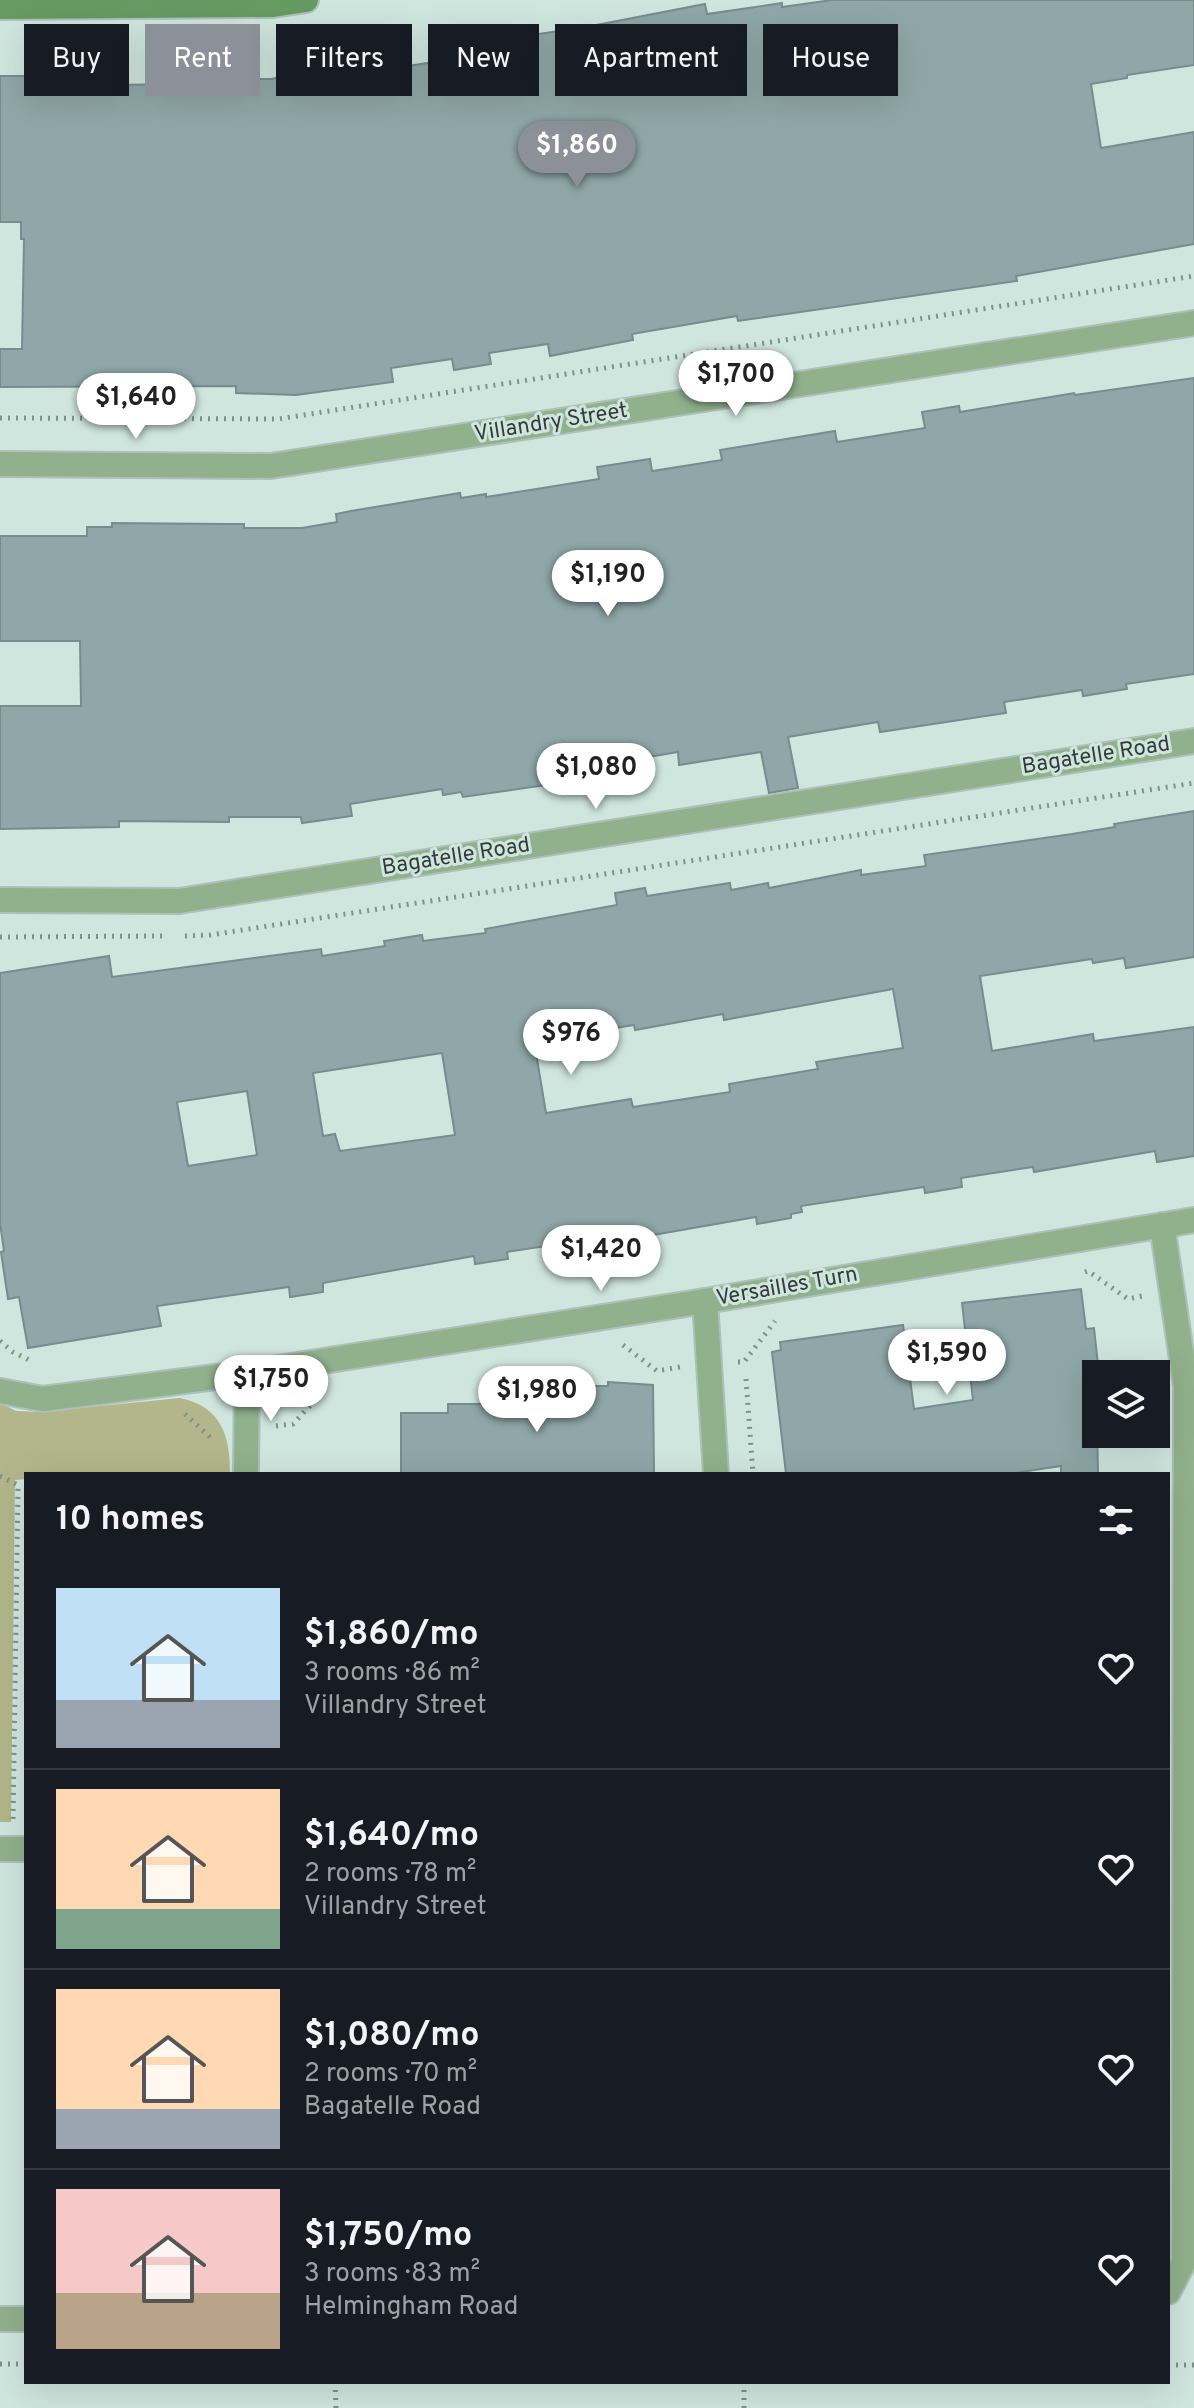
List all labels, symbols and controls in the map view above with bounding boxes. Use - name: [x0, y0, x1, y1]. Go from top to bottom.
- chip: Buy: [24, 24, 129, 96]
- chip: Rent: [145, 24, 260, 96]
- chip: Filters: [276, 24, 412, 96]
- chip: New: [428, 24, 539, 96]
- chip: Apartment: [555, 24, 747, 96]
- chip: House: [763, 24, 898, 96]
- pin: $1,860: [512, 121, 642, 189]
- text: $1,860: [536, 130, 618, 163]
- pin: $1,700: [671, 350, 801, 418]
- text: $1,700: [697, 359, 775, 392]
- pin: $1,640: [71, 373, 201, 441]
- text: $1,640: [95, 382, 177, 415]
- street label: Villandry Street: [473, 398, 629, 448]
- pin: $1,190: [543, 550, 673, 618]
- text: $1,190: [570, 559, 646, 592]
- street label: Bagatelle Road: [1020, 731, 1172, 781]
- pin: $1,080: [531, 743, 661, 811]
- text: $1,080: [555, 752, 637, 785]
- street label: Bagatelle Road: [380, 832, 532, 882]
- pin: $976: [524, 1009, 618, 1077]
- text: $976: [541, 1018, 601, 1051]
- pin: $1,420: [536, 1225, 666, 1293]
- text: $1,420: [560, 1234, 642, 1267]
- street label: Versailles Turn: [714, 1261, 860, 1313]
- pin: $1,590: [882, 1329, 1012, 1397]
- text: $1,590: [906, 1338, 988, 1371]
- pin: $1,750: [206, 1355, 336, 1423]
- map controls: [1082, 1360, 1170, 1448]
- button: layers: [1082, 1360, 1170, 1448]
- text: $1,750: [232, 1364, 310, 1397]
- pin: $1,980: [472, 1366, 602, 1434]
- text: $1,980: [496, 1375, 578, 1408]
- icon: filters: [1094, 1498, 1138, 1542]
- text: 10 homes: [56, 1499, 205, 1542]
- text: $1,860/mo: [304, 1614, 479, 1657]
- icon: home: [120, 1620, 216, 1716]
- icon: heart: [1094, 1646, 1138, 1690]
- text: 3 rooms · 86 m²: [304, 1657, 480, 1690]
- text: Villandry Street: [304, 1690, 487, 1723]
- text: $1,640/mo: [304, 1815, 479, 1858]
- icon: home: [120, 1821, 216, 1917]
- icon: heart: [1094, 1847, 1138, 1891]
- text: 2 rooms · 78 m²: [304, 1858, 476, 1891]
- text: Villandry Street: [304, 1891, 487, 1924]
- text: $1,080/mo: [304, 2015, 480, 2058]
- icon: home: [120, 2021, 216, 2117]
- icon: heart: [1094, 2047, 1138, 2091]
- text: 2 rooms · 70 m²: [304, 2058, 477, 2091]
- text: Bagatelle Road: [304, 2091, 481, 2124]
- text: $1,750/mo: [304, 2215, 472, 2258]
- icon: home: [120, 2221, 216, 2317]
- icon: heart: [1094, 2247, 1138, 2291]
- text: 3 rooms · 83 m²: [304, 2258, 480, 2291]
- text: Helmingham Road: [304, 2291, 518, 2324]

